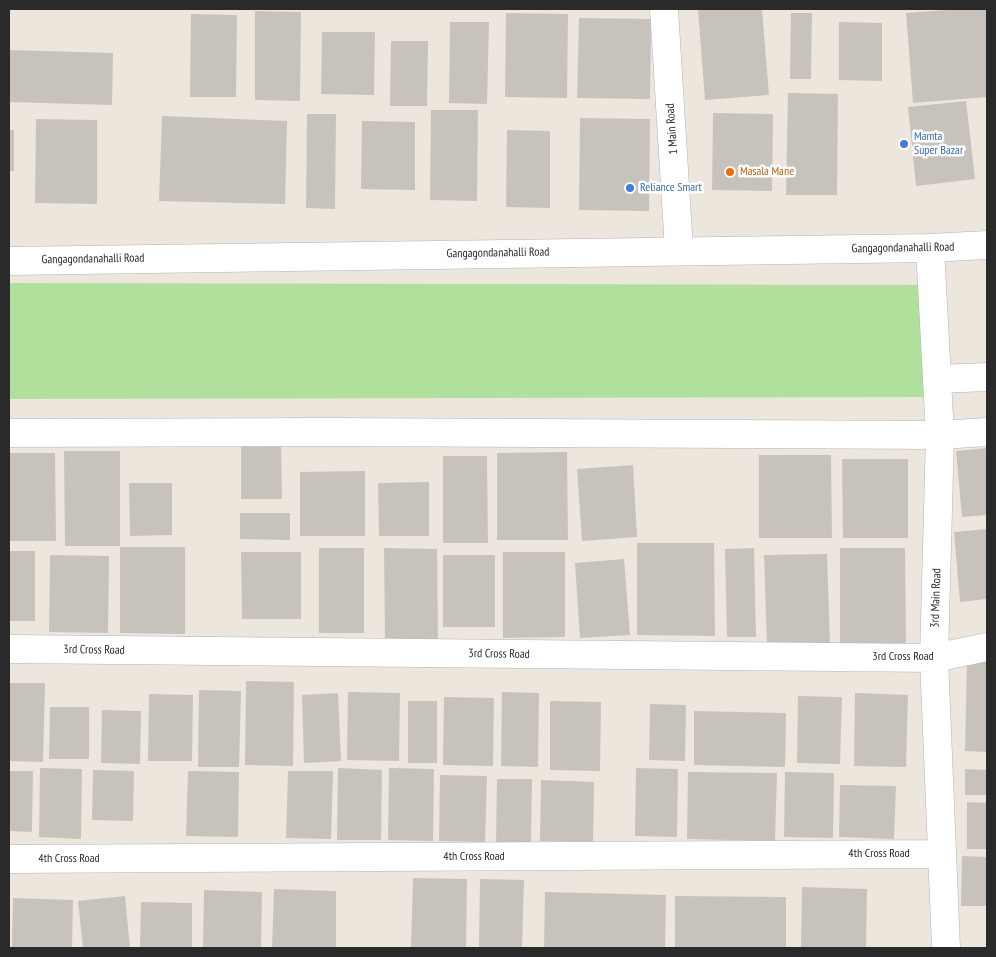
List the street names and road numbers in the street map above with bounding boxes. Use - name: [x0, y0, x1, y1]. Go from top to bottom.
- street label: 1 Main Road: [663, 103, 681, 155]
- street label: Gangagondanahalli Road: [851, 240, 955, 256]
- street label: Gangagondanahalli Road: [446, 245, 550, 261]
- street label: Gangagondanahalli Road: [41, 251, 145, 267]
- street label: 3rd Main Road: [928, 568, 944, 628]
- street label: 3rd Cross Road: [63, 642, 125, 658]
- street label: 3rd Cross Road: [468, 646, 530, 662]
- street label: 3rd Cross Road: [872, 650, 934, 664]
- street label: 4th Cross Road: [848, 847, 910, 861]
- street label: 4th Cross Road: [443, 850, 505, 864]
- street label: 4th Cross Road: [38, 852, 100, 866]

